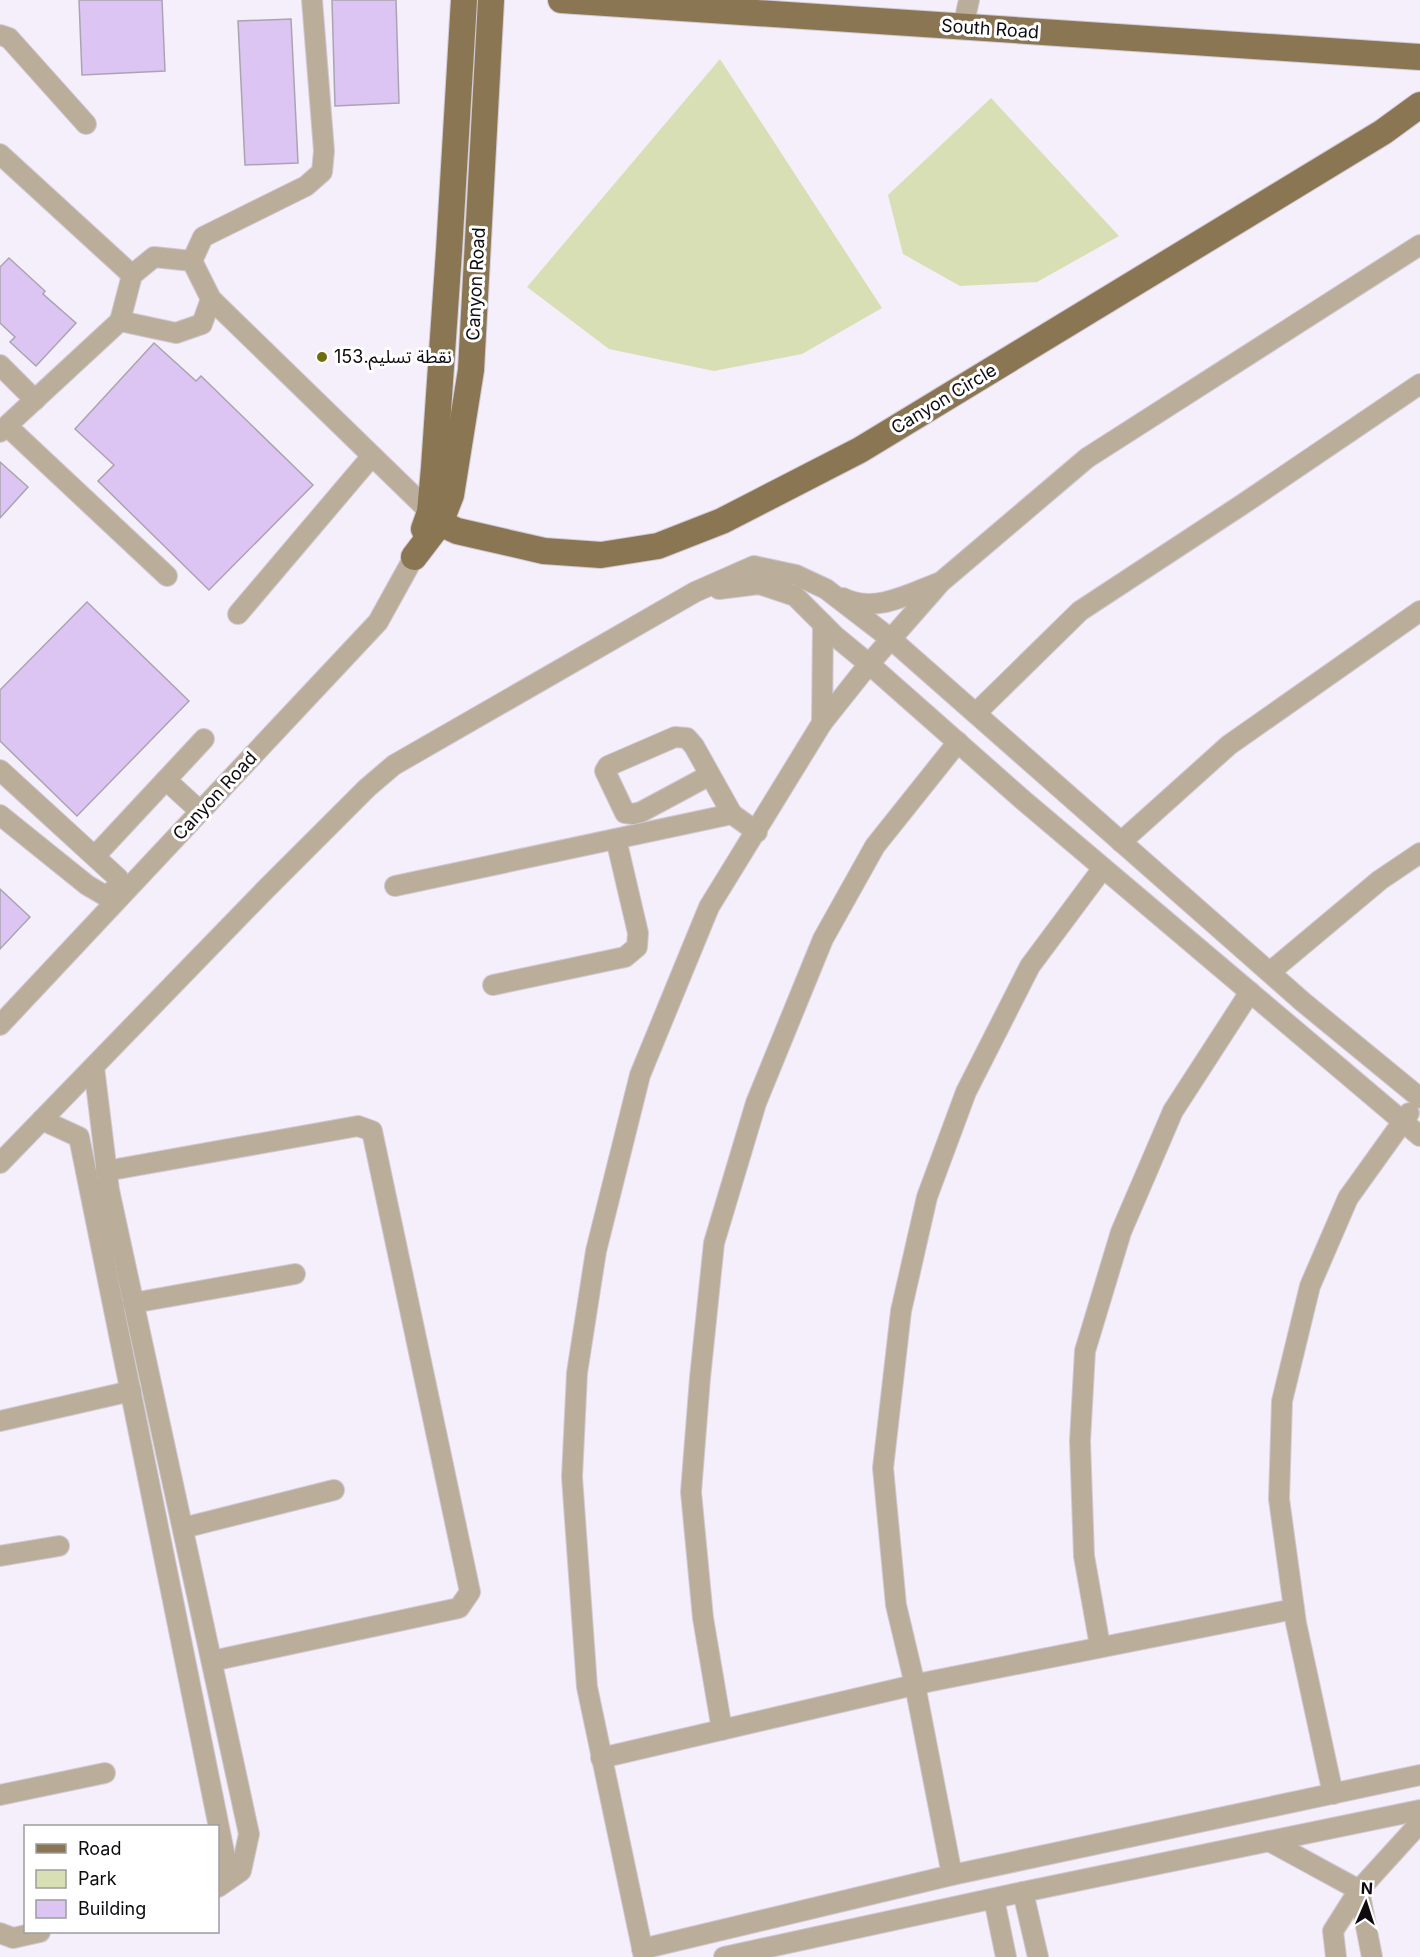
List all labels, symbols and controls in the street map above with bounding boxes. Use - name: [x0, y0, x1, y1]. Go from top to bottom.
- street label: South Road: [940, 15, 1040, 42]
- street label: Canyon Road: [462, 227, 489, 341]
- place label: نقطة تسليم.153: [334, 346, 452, 370]
- marker: نقطة تسليم.153: [315, 350, 329, 364]
- street label: Canyon Circle: [887, 359, 1000, 438]
- street label: Canyon Road: [168, 747, 261, 844]
- legend: [24, 1825, 219, 1933]
- text: Road: [78, 1838, 121, 1859]
- text: Park: [78, 1868, 117, 1889]
- north arrow: [1336, 1873, 1396, 1933]
- text: N: [1360, 1878, 1373, 1898]
- text: Building: [78, 1898, 146, 1919]

